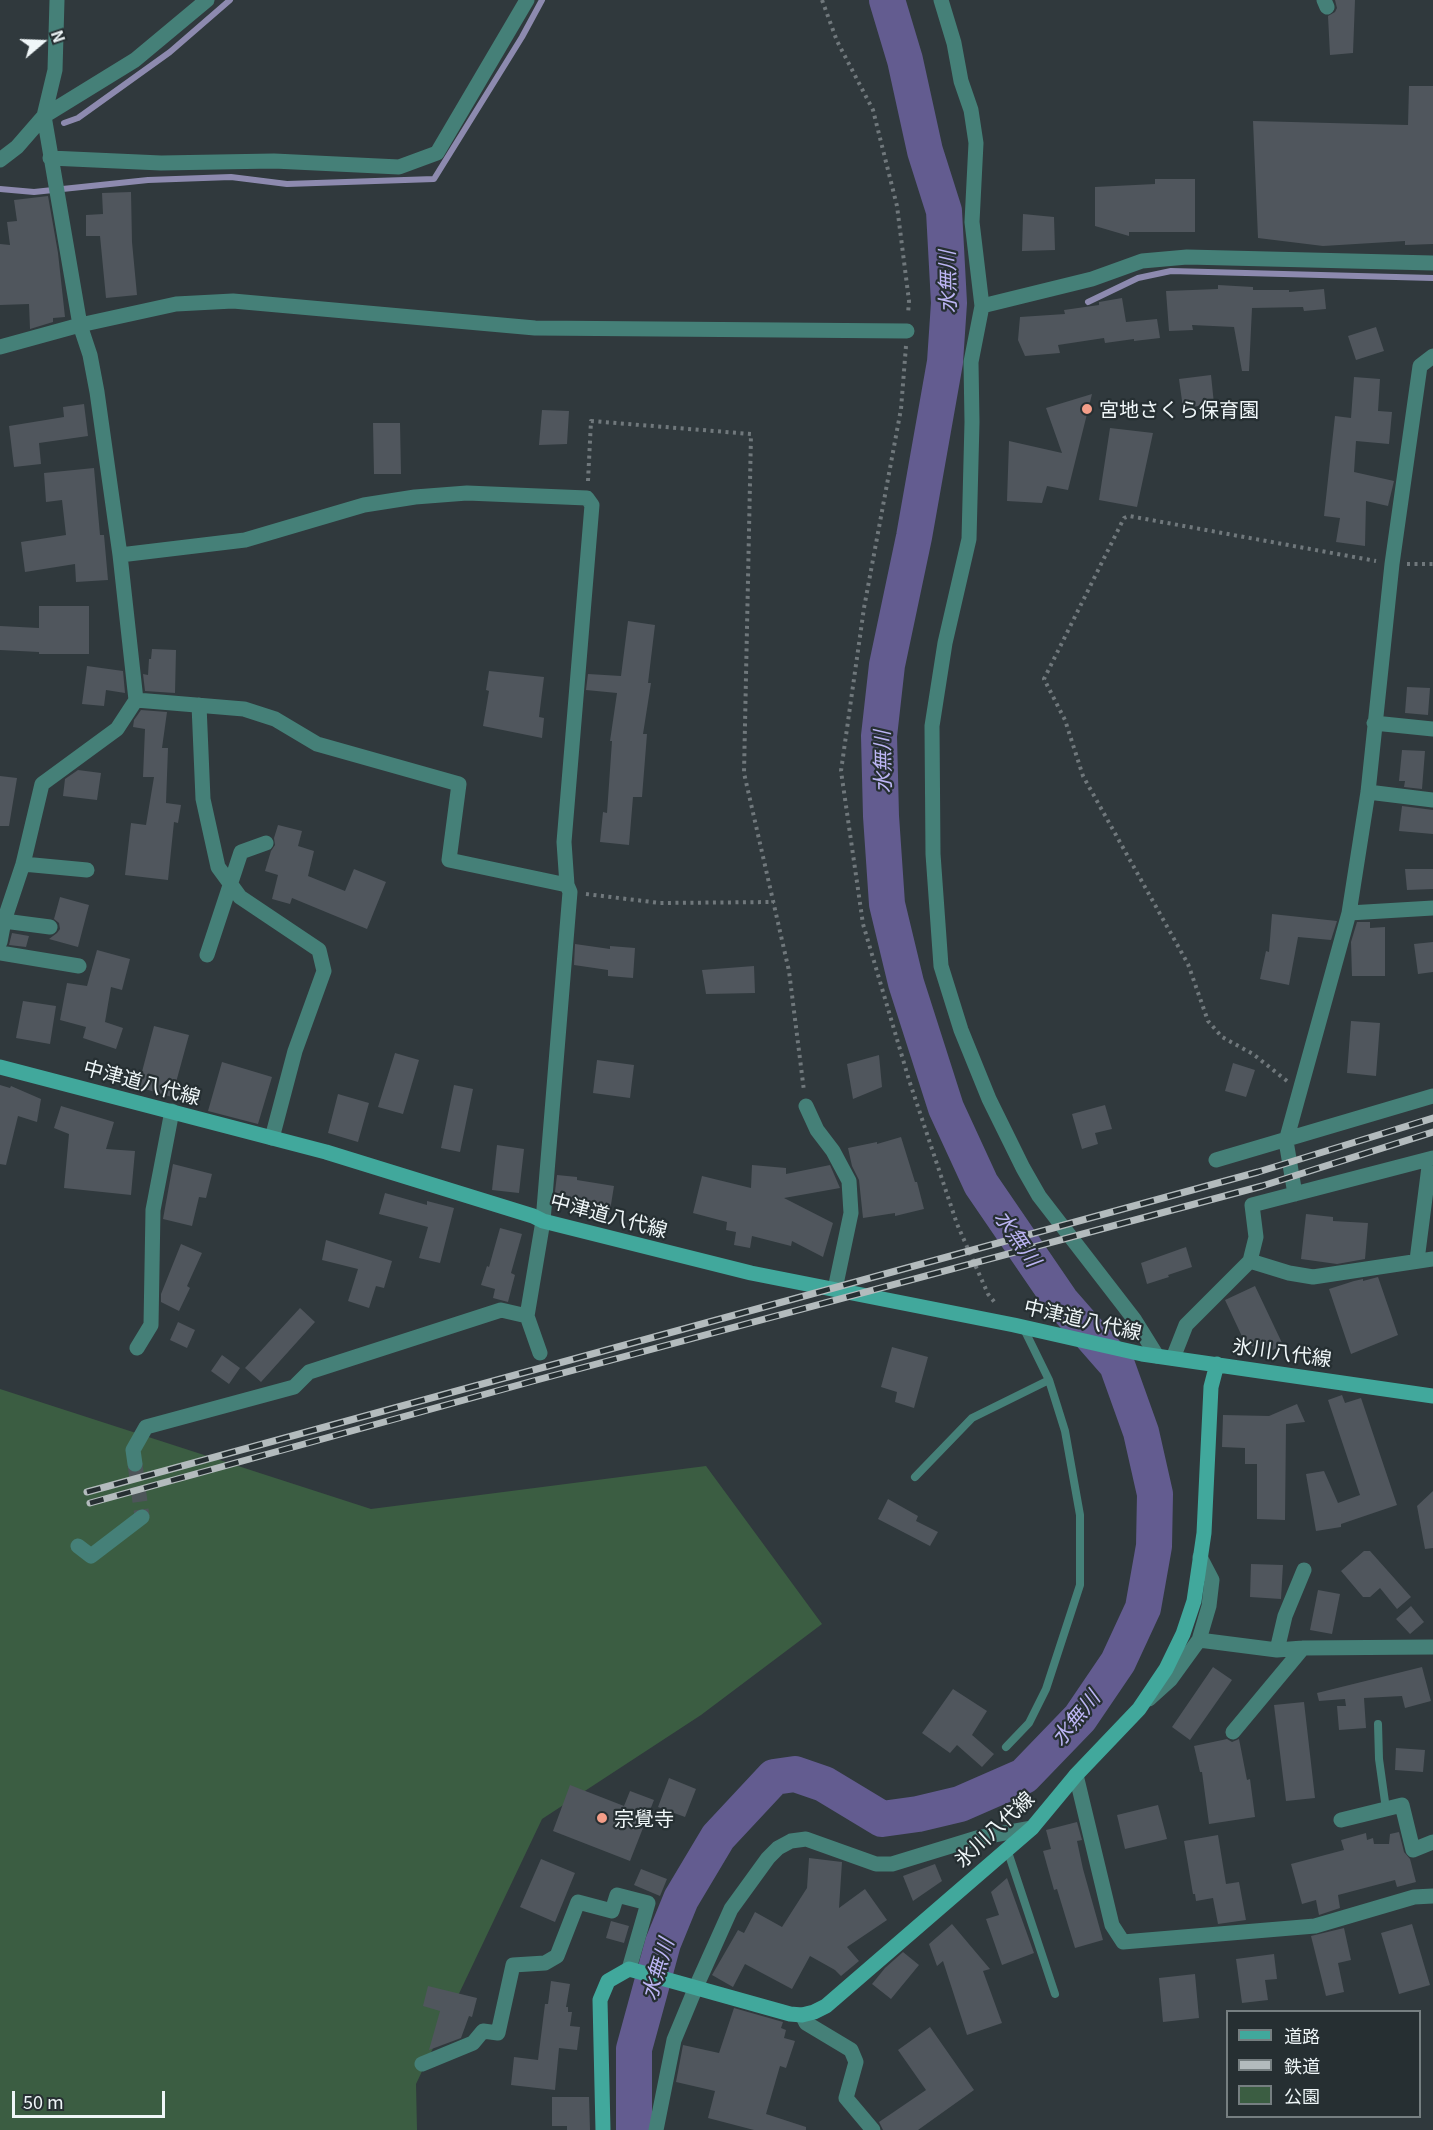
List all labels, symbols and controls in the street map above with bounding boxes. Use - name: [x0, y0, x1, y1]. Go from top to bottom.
- north arrow: [12, 12, 72, 72]
- text: N: [46, 27, 72, 46]
- water label: 水無川: [934, 250, 960, 314]
- place label: 宮地さくら保育園: [1099, 397, 1259, 421]
- marker: 宮地さくら保育園: [1080, 402, 1094, 416]
- water label: 水無川: [869, 730, 895, 794]
- street label: 中津道八代線: [81, 1055, 203, 1109]
- street label: 中津道八代線: [548, 1188, 670, 1242]
- water label: 水無川: [990, 1205, 1046, 1271]
- street label: 中津道八代線: [1022, 1294, 1144, 1344]
- street label: 氷川八代線: [1231, 1333, 1333, 1371]
- water label: 水無川: [1045, 1686, 1105, 1750]
- street label: 氷川八代線: [949, 1786, 1039, 1872]
- place label: 宗覺寺: [614, 1806, 674, 1830]
- marker: 宗覺寺: [595, 1811, 609, 1825]
- water label: 水無川: [636, 1935, 678, 2003]
- legend: [1226, 2010, 1421, 2118]
- text: 道路: [1284, 2022, 1320, 2048]
- text: 鉄道: [1284, 2052, 1320, 2078]
- scale bar: [15, 2079, 168, 2117]
- text: 公園: [1284, 2082, 1320, 2108]
- text: 50 m: [23, 2088, 64, 2114]

